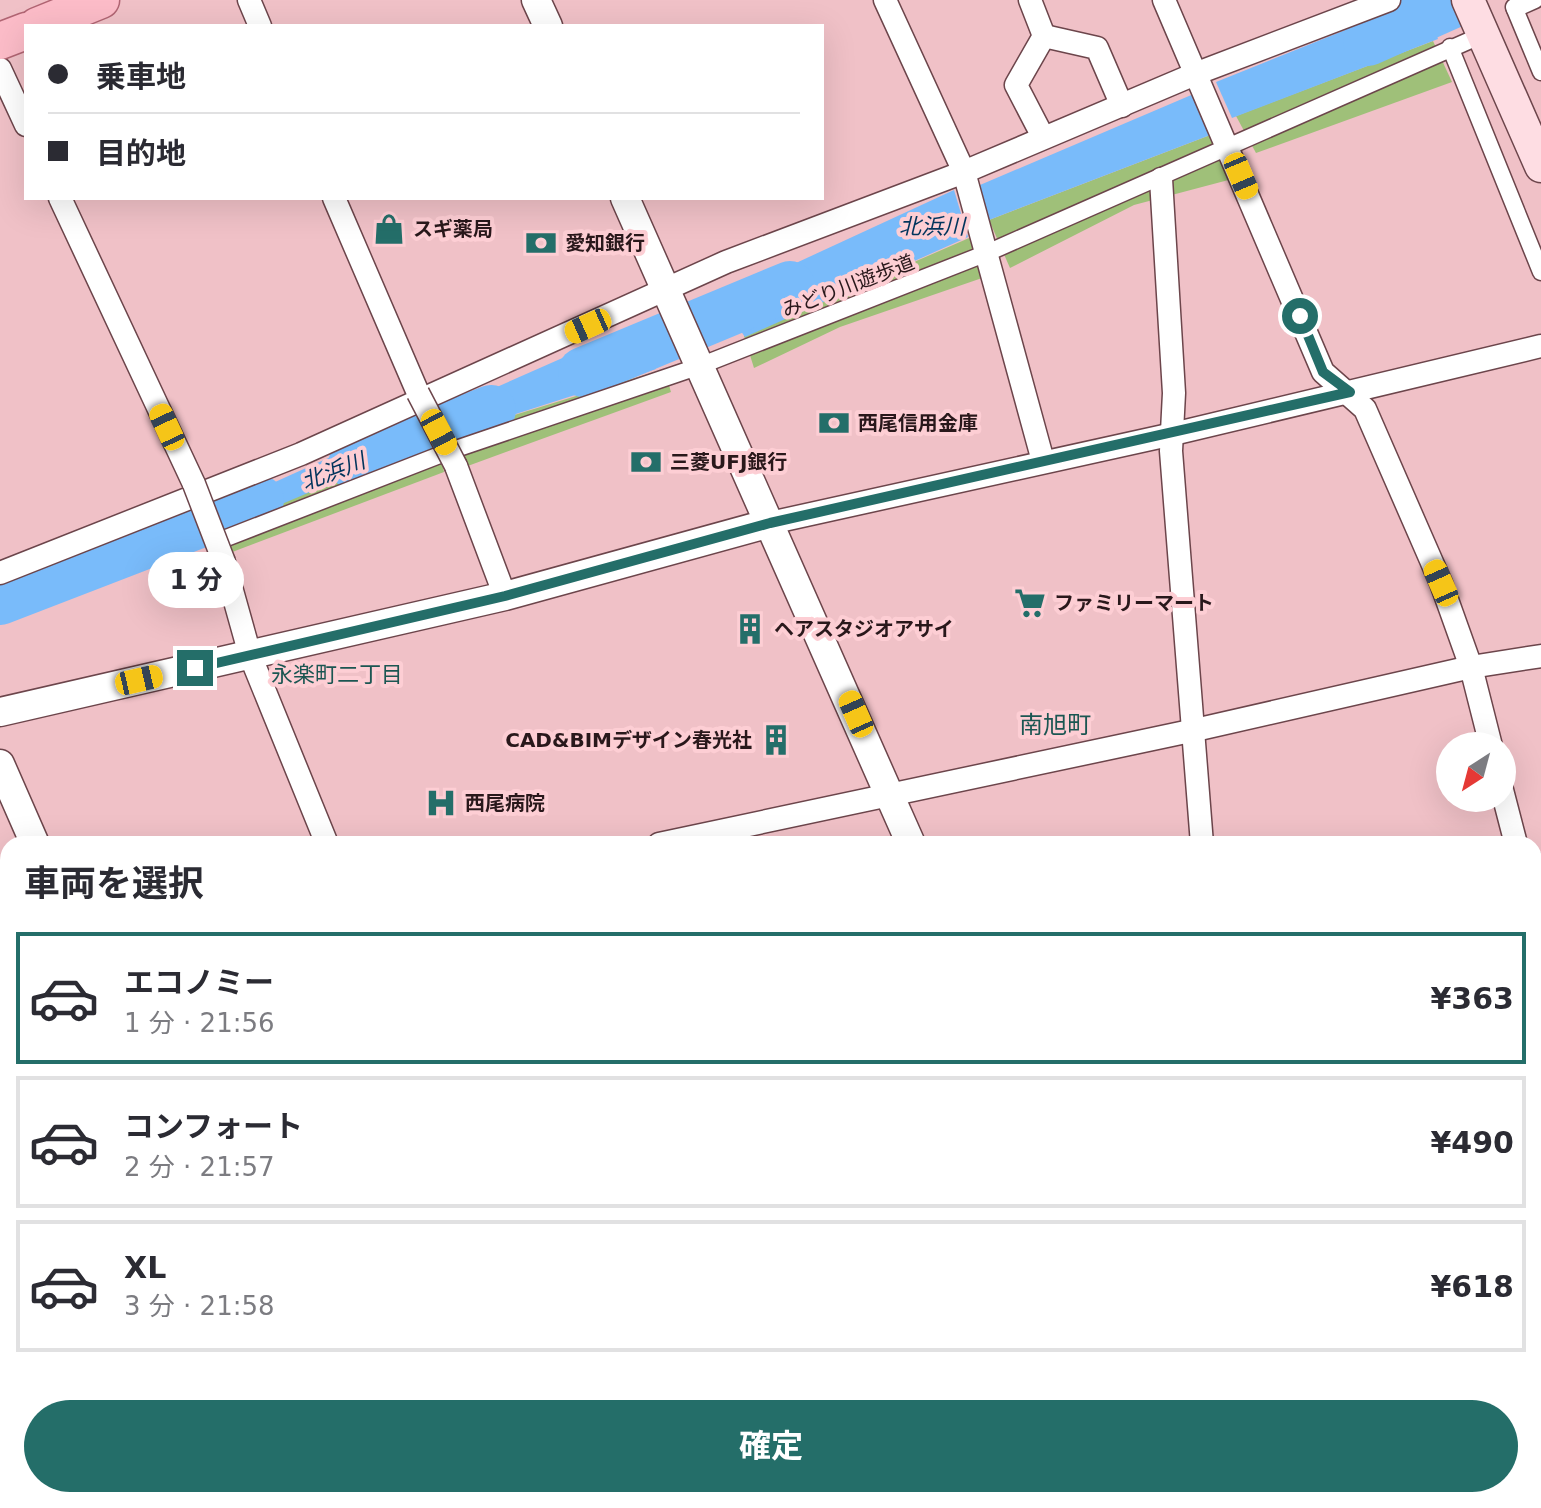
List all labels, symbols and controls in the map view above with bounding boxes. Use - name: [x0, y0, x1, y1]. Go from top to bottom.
- text: 乗車地: [96, 59, 186, 94]
- text: 目的地: [96, 136, 186, 171]
- car: [1221, 149, 1261, 203]
- shop icon: スギ薬局: [372, 212, 406, 246]
- water label: 北浜川: [899, 214, 967, 239]
- place label: スギ薬局: [413, 217, 493, 241]
- bank icon: 愛知銀行: [524, 226, 558, 260]
- place label: 愛知銀行: [565, 231, 645, 255]
- street label: みどり川遊歩道: [778, 250, 918, 322]
- route start: [1282, 298, 1318, 334]
- car: [561, 305, 615, 347]
- car: [146, 400, 188, 454]
- car: [417, 405, 461, 459]
- bank icon: 西尾信用金庫: [817, 406, 851, 440]
- place label: 西尾信用金庫: [858, 411, 978, 435]
- bank icon: 三菱UFJ銀行: [629, 445, 663, 479]
- water label: 北浜川: [298, 447, 370, 495]
- place label: 三菱UFJ銀行: [670, 450, 787, 474]
- callout: 1 分: [147, 552, 243, 608]
- car: [1420, 556, 1462, 610]
- text: 1 分: [169, 565, 223, 595]
- supermarket icon: ファミリーマート: [1013, 586, 1047, 620]
- place label: ファミリーマート: [1054, 591, 1214, 615]
- building icon: ヘアスタジオアサイ: [733, 612, 767, 646]
- place label: ヘアスタジオアサイ: [774, 617, 954, 641]
- route end: [177, 650, 213, 686]
- district label: 永楽町二丁目: [271, 662, 403, 687]
- car: [113, 663, 165, 697]
- car: [835, 687, 877, 741]
- district label: 南旭町: [1019, 711, 1091, 739]
- building icon: CAD&BIMデザイン春光社: [759, 723, 793, 757]
- place label: CAD&BIMデザイン春光社: [505, 728, 752, 752]
- north arrow: [1436, 732, 1516, 812]
- map controls: [1436, 732, 1516, 812]
- hospital icon: 西尾病院: [424, 786, 458, 820]
- place label: 西尾病院: [465, 791, 545, 815]
- text: 車両を選択: [24, 863, 204, 904]
- icon: car: [28, 962, 100, 1034]
- text: エコノミー: [124, 965, 274, 1000]
- text: ¥363: [1431, 981, 1514, 1016]
- text: 1 分 · 21:56: [124, 1008, 275, 1038]
- icon: car: [28, 1106, 100, 1178]
- text: コンフォート: [124, 1109, 303, 1144]
- text: ¥490: [1431, 1125, 1514, 1160]
- text: 2 分 · 21:57: [124, 1152, 275, 1182]
- icon: car: [28, 1250, 100, 1322]
- text: XL: [124, 1250, 166, 1285]
- text: ¥618: [1431, 1269, 1514, 1304]
- text: 3 分 · 21:58: [124, 1291, 275, 1321]
- button: 確定: [24, 1400, 1518, 1492]

